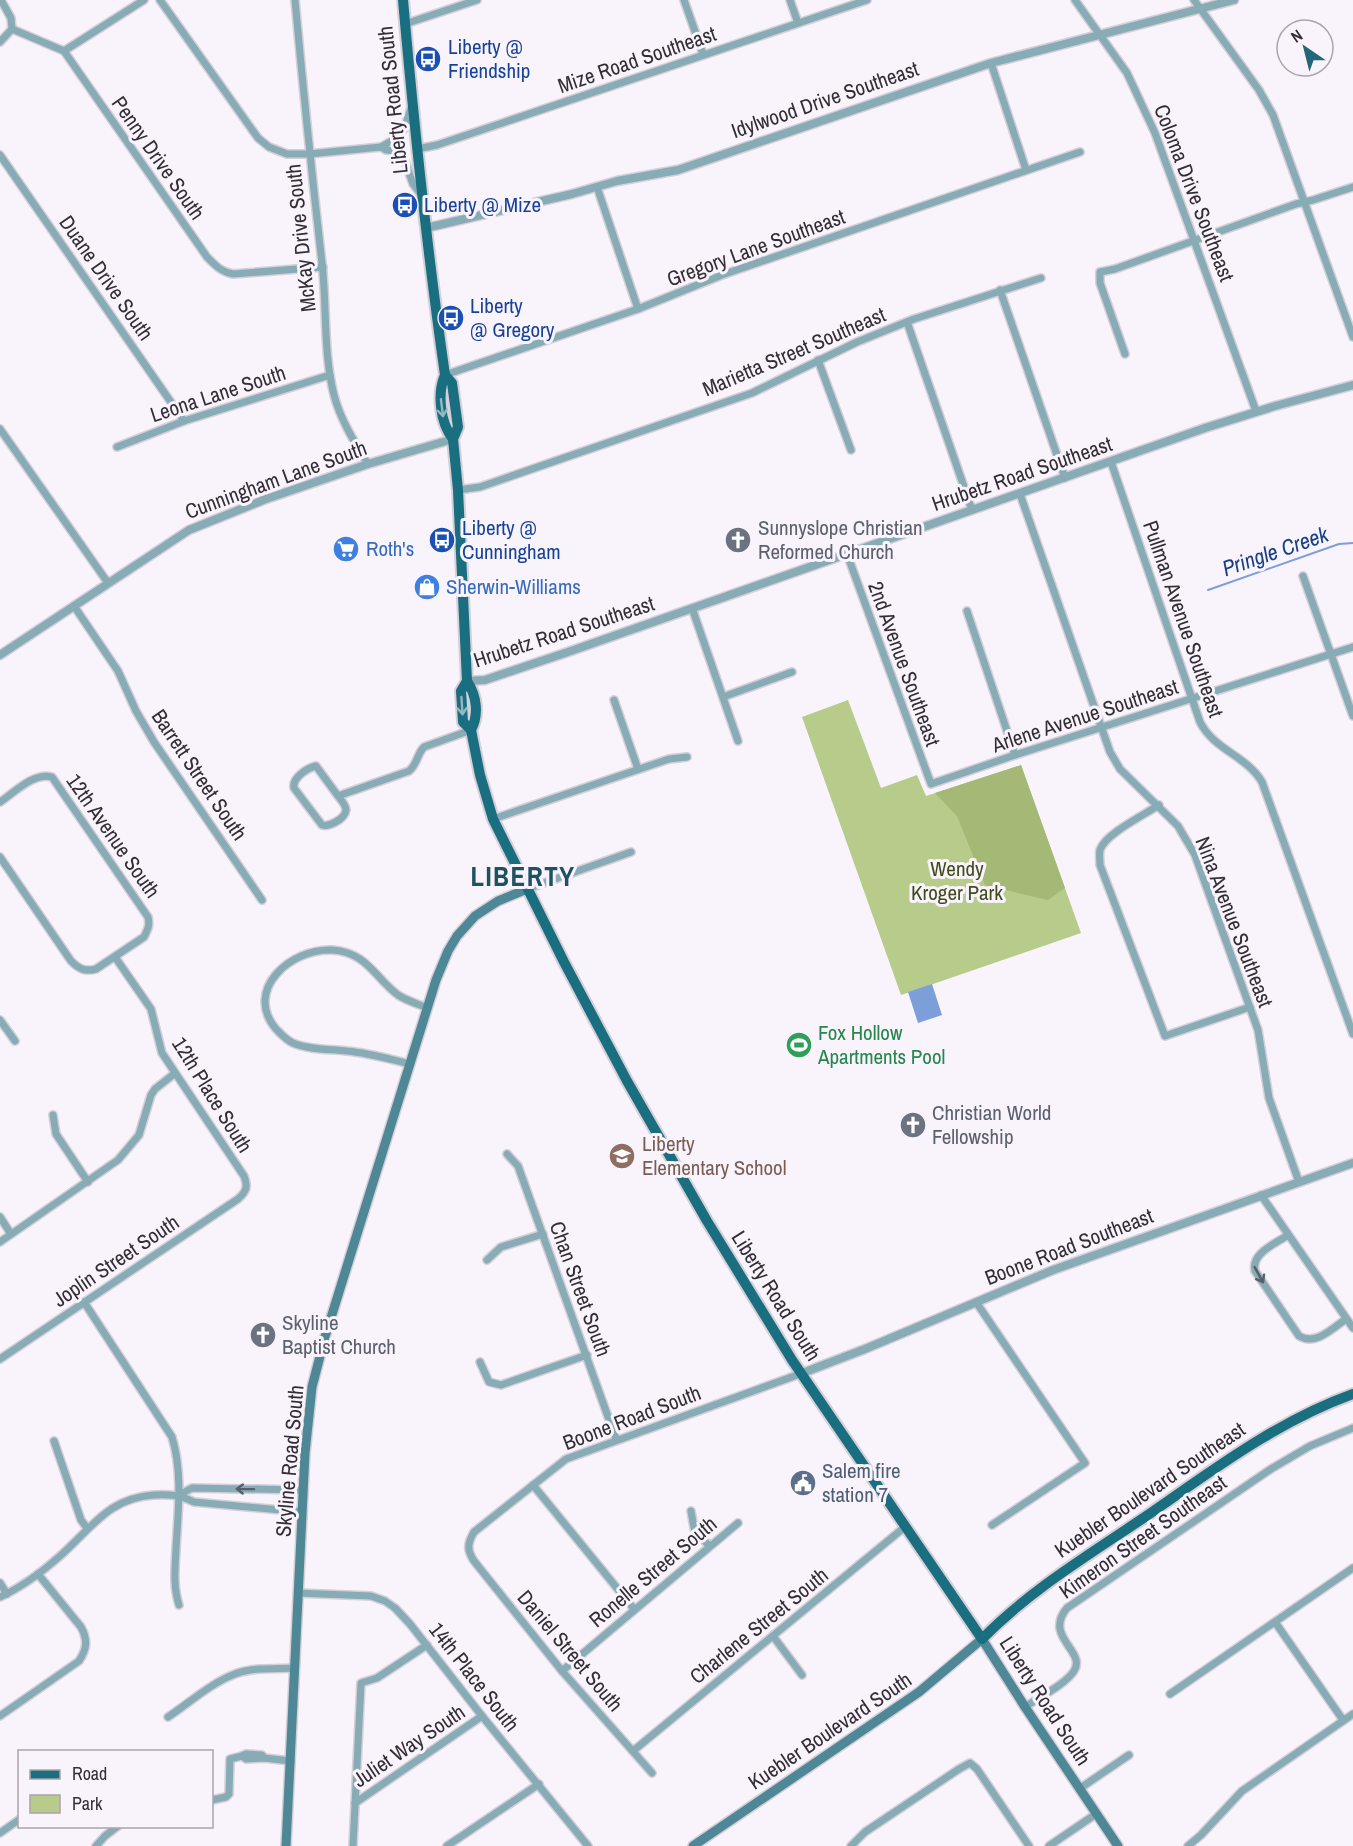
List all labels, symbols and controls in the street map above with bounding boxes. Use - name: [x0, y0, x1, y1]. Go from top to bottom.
- north arrow: [1275, 18, 1335, 78]
- street label: Mize Road Southeast: [554, 19, 720, 100]
- text: N: [1286, 24, 1307, 47]
- street label: Liberty Road South: [370, 25, 415, 175]
- place label: Liberty @ Friendship: [448, 32, 530, 85]
- bus stop icon: Liberty @ Friendship: [413, 44, 443, 74]
- street label: Idylwood Drive Southeast: [727, 54, 923, 145]
- street label: Penny Drive South: [105, 90, 212, 225]
- street label: Coloma Drive Southeast: [1147, 100, 1242, 286]
- street label: McKay Drive South: [278, 163, 323, 313]
- bus stop icon: Liberty @ Mize: [390, 190, 420, 220]
- place label: Liberty @ Mize: [424, 190, 541, 219]
- street label: Gregory Lane Southeast: [663, 202, 849, 293]
- street label: Duane Drive South: [53, 209, 160, 346]
- place label: Liberty @ Gregory: [470, 291, 555, 344]
- street label: Marietta Street Southeast: [698, 300, 890, 403]
- bus stop icon: Liberty @ Gregory: [436, 303, 466, 333]
- street label: Leona Lane South: [146, 358, 289, 429]
- one-way arrow: [437, 397, 448, 417]
- street label: Hrubetz Road Southeast: [928, 429, 1116, 518]
- street label: Cunningham Lane South: [181, 433, 371, 526]
- place label: Liberty @ Cunningham: [462, 513, 561, 566]
- place label: Sunnyslope Christian Reformed Church: [758, 513, 923, 566]
- street label: Pullman Avenue Southeast: [1136, 516, 1231, 721]
- water label: Pringle Creek: [1218, 519, 1333, 583]
- bus stop icon: Liberty @ Cunningham: [427, 525, 457, 555]
- church icon: Sunnyslope Christian Reformed Church: [723, 525, 753, 555]
- supermarket icon: Roth's: [331, 534, 361, 564]
- place label: Roth's: [366, 534, 414, 563]
- shop icon: Sherwin-Williams: [412, 572, 442, 602]
- place label: Sherwin-Williams: [446, 572, 581, 601]
- street label: 2nd Avenue Southeast: [861, 578, 948, 750]
- street label: Hrubetz Road Southeast: [470, 589, 658, 674]
- street label: Arlene Avenue Southeast: [987, 672, 1182, 760]
- one-way arrow: [457, 696, 468, 716]
- street label: Barrett Street South: [145, 704, 254, 846]
- street label: 12th Avenue South: [60, 768, 167, 904]
- street label: Nina Avenue Southeast: [1189, 832, 1280, 1012]
- park label: Wendy Kroger Park: [911, 854, 1003, 907]
- district label: LIBERTY: [470, 858, 576, 894]
- place label: Fox Hollow Apartments Pool: [817, 1018, 945, 1071]
- sports icon: Fox Hollow Apartments Pool: [784, 1030, 814, 1060]
- street label: 12th Place South: [165, 1031, 259, 1158]
- place label: Christian World Fellowship: [932, 1098, 1051, 1151]
- church icon: Christian World Fellowship: [898, 1110, 928, 1140]
- place label: Liberty Elementary School: [642, 1129, 787, 1182]
- school or university icon: Liberty Elementary School: [607, 1141, 637, 1171]
- street label: Boone Road Southeast: [980, 1201, 1157, 1292]
- street label: Joplin Street South: [47, 1208, 185, 1314]
- street label: Chan Street South: [543, 1217, 618, 1360]
- street label: Liberty Road South: [725, 1225, 828, 1366]
- one-way arrow: [1253, 1266, 1265, 1283]
- place label: Skyline Baptist Church: [282, 1308, 396, 1361]
- church icon: Skyline Baptist Church: [248, 1320, 278, 1350]
- street label: Boone Road South: [559, 1378, 705, 1457]
- street label: Skyline Road South: [268, 1384, 311, 1538]
- street label: Kuebler Boulevard Southeast: [1049, 1415, 1251, 1564]
- place label: Salem fire station 7: [822, 1456, 900, 1509]
- public building icon: Salem fire station 7: [788, 1468, 818, 1498]
- street label: Kimeron Street Southeast: [1053, 1468, 1232, 1605]
- one-way arrow: [235, 1483, 255, 1495]
- street label: Ronelle Street South: [582, 1509, 723, 1634]
- street label: Charlene Street South: [683, 1561, 834, 1691]
- street label: Daniel Street South: [511, 1584, 630, 1718]
- street label: 14th Place South: [423, 1616, 526, 1737]
- street label: Liberty Road South: [993, 1631, 1098, 1771]
- street label: Kuebler Boulevard South: [742, 1665, 917, 1796]
- street label: Juliet Way South: [347, 1697, 471, 1794]
- legend: [18, 1750, 213, 1828]
- text: Road: [72, 1761, 107, 1786]
- text: Park: [72, 1791, 103, 1816]

